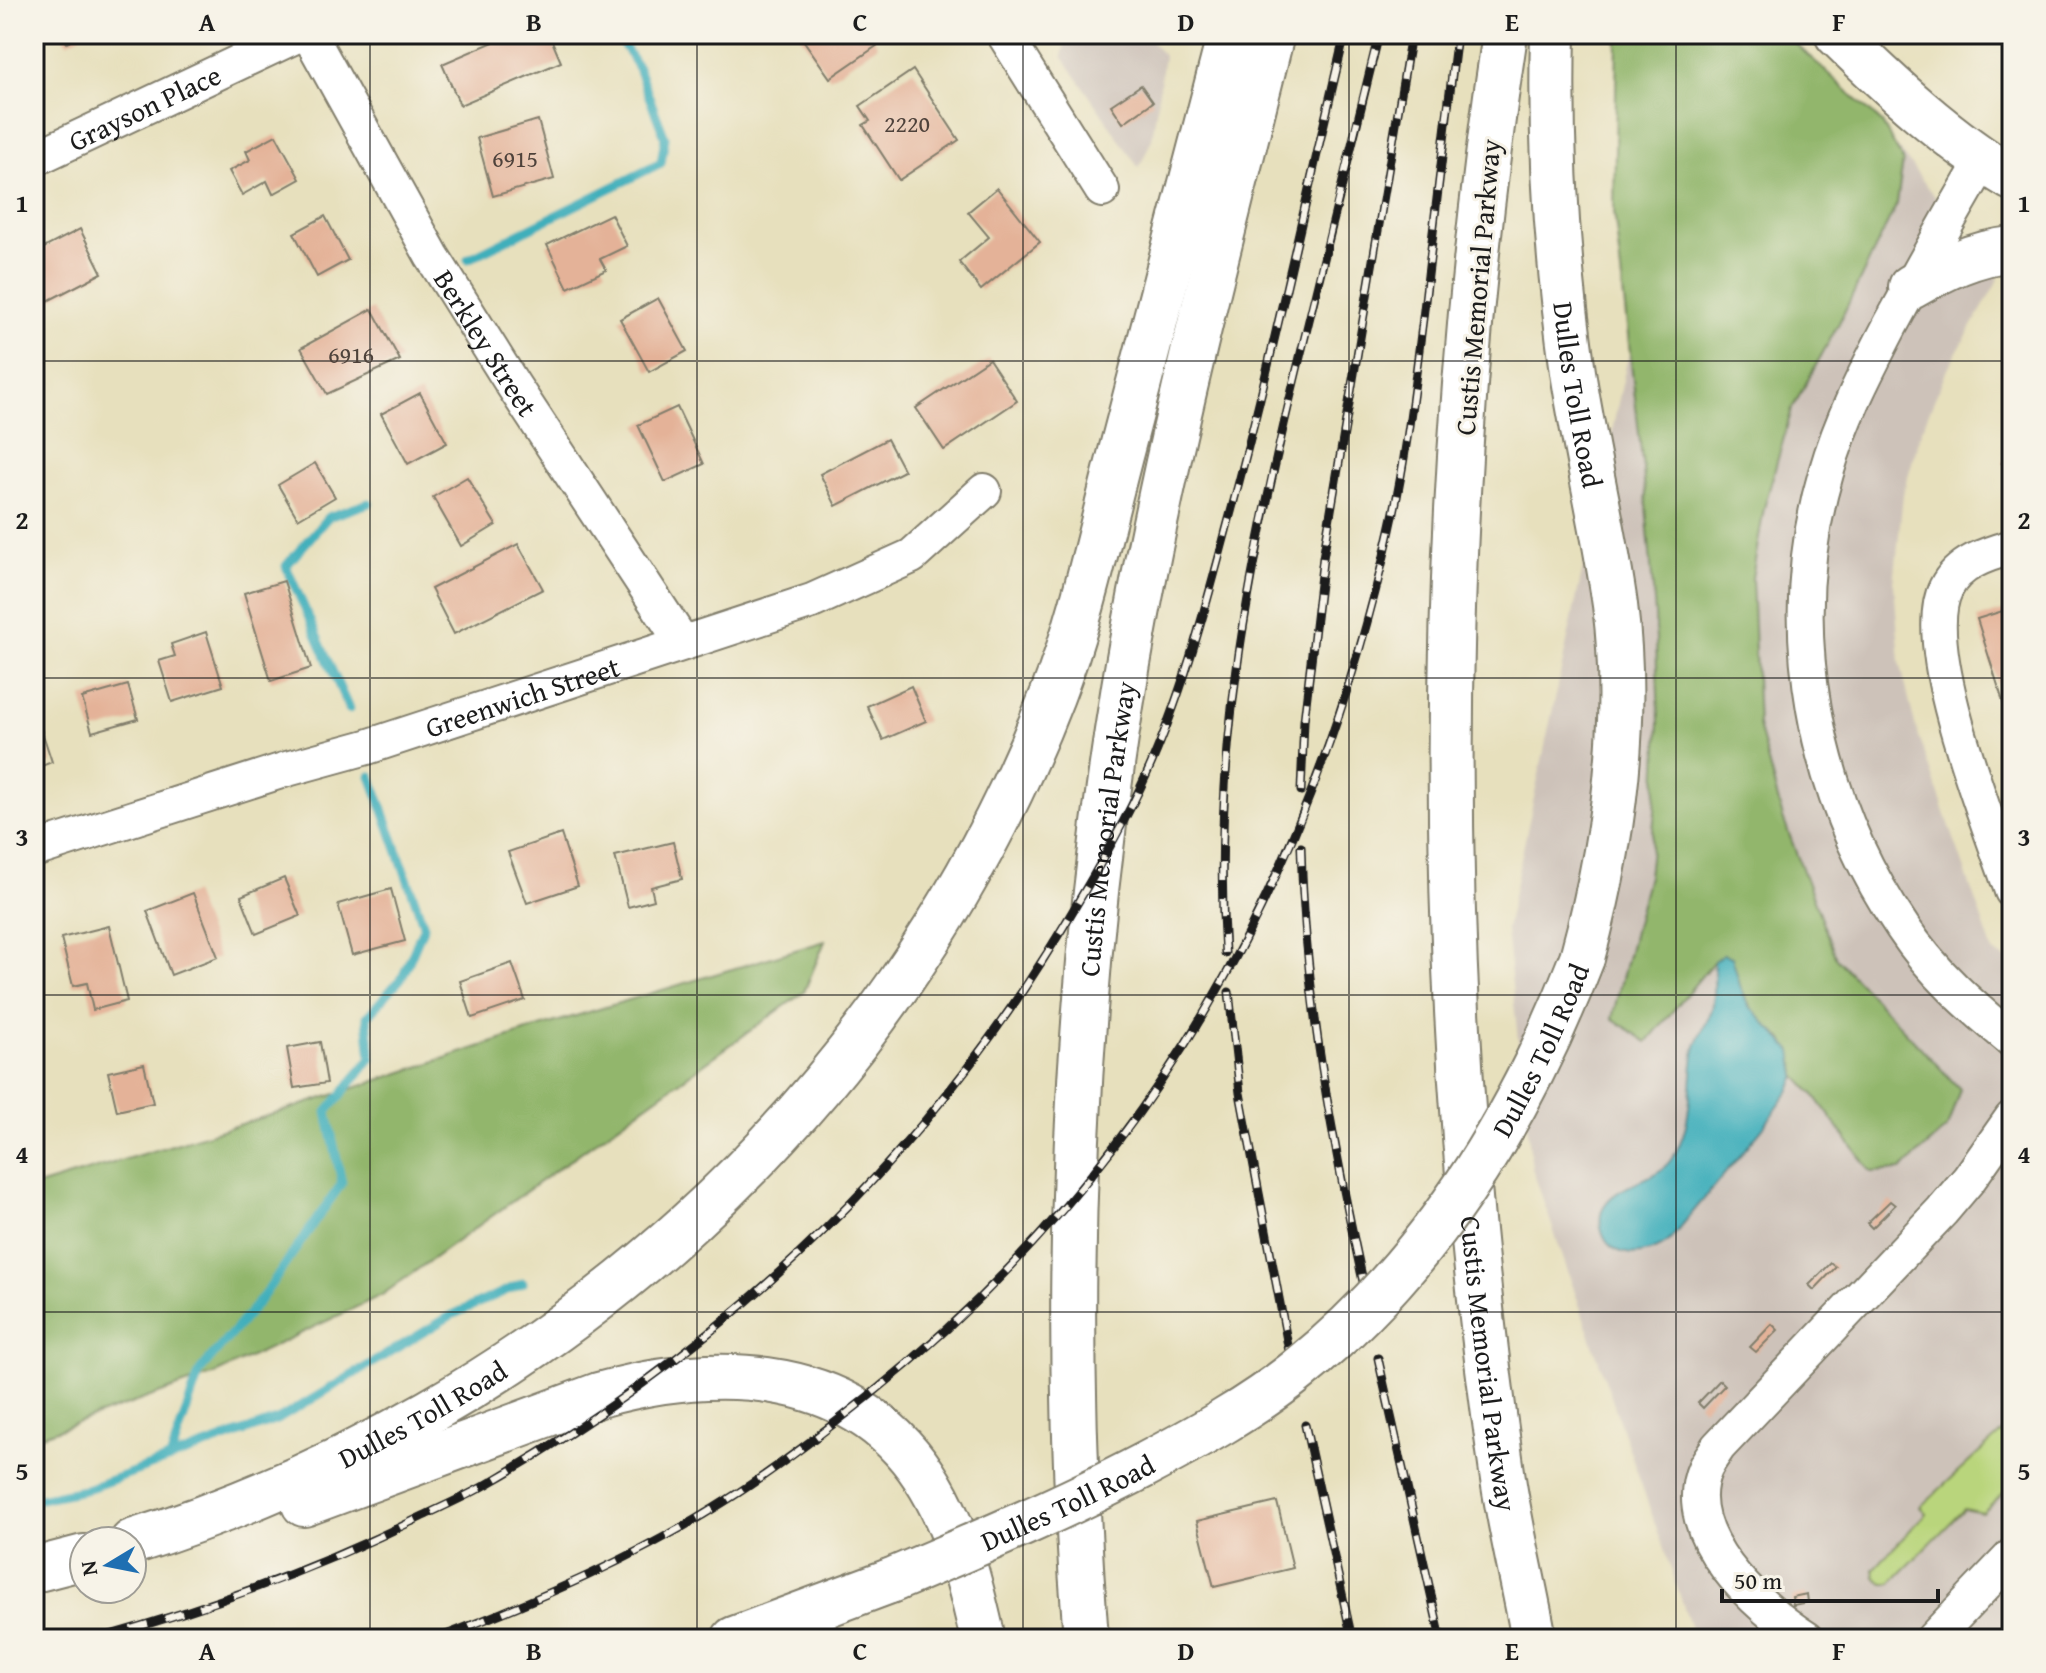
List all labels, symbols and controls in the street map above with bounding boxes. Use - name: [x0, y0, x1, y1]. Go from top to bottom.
- text: A: [199, 2, 216, 41]
- text: B: [526, 2, 542, 41]
- text: C: [853, 2, 867, 41]
- text: D: [1178, 2, 1194, 41]
- text: E: [1505, 2, 1519, 41]
- text: F: [1832, 2, 1846, 41]
- street label: Grayson Place: [61, 53, 227, 160]
- house number: 2220: [884, 106, 930, 141]
- street label: Custis Memorial Parkway: [1444, 137, 1510, 437]
- house number: 6915: [492, 141, 538, 176]
- text: 1: [15, 183, 29, 222]
- text: 1: [2017, 183, 2031, 222]
- street label: Berkley Street: [425, 261, 548, 424]
- street label: Dulles Toll Road: [1544, 299, 1614, 491]
- house number: 6916: [328, 337, 374, 372]
- text: 2: [15, 500, 29, 539]
- text: 2: [2017, 500, 2031, 539]
- street label: Greenwich Street: [420, 645, 625, 747]
- street label: Custis Memorial Parkway: [1067, 678, 1145, 978]
- text: 3: [15, 817, 29, 856]
- text: 3: [2017, 817, 2031, 856]
- street label: Dulles Toll Road: [1481, 957, 1599, 1144]
- text: 4: [15, 1134, 29, 1173]
- text: 4: [2017, 1134, 2031, 1173]
- street label: Custis Memorial Parkway: [1451, 1214, 1529, 1515]
- street label: Dulles Toll Road: [331, 1349, 514, 1477]
- street label: Dulles Toll Road: [974, 1443, 1161, 1561]
- text: 5: [15, 1451, 29, 1490]
- text: 5: [2017, 1451, 2031, 1490]
- north arrow: [68, 1525, 148, 1605]
- scale bar: [1722, 1553, 1938, 1603]
- text: N: [71, 1558, 105, 1578]
- text: 50 m: [1734, 1563, 1782, 1598]
- text: A: [199, 1631, 216, 1670]
- text: B: [526, 1631, 542, 1670]
- text: C: [853, 1631, 867, 1670]
- text: D: [1178, 1631, 1194, 1670]
- text: E: [1505, 1631, 1519, 1670]
- text: F: [1832, 1631, 1846, 1670]

